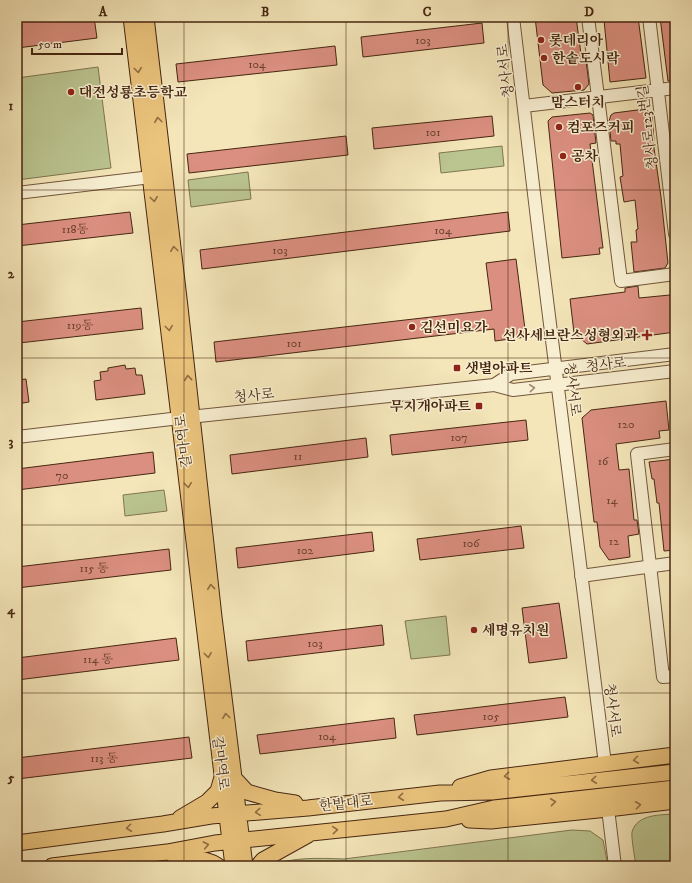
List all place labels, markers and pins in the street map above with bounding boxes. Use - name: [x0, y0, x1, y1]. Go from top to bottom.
- place label: 롯데리아: [549, 32, 604, 50]
- marker: 롯데리아: [536, 35, 546, 45]
- place label: 한솥도시락: [552, 50, 620, 68]
- marker: 한솥도시락: [539, 53, 549, 63]
- marker: 맘스터치: [573, 82, 583, 92]
- place label: 대전성룡초등학교: [79, 84, 188, 102]
- marker: 대전성룡초등학교: [66, 87, 76, 97]
- place label: 맘스터치: [551, 94, 605, 112]
- place label: 컴포즈커피: [567, 119, 635, 137]
- marker: 컴포즈커피: [554, 122, 564, 132]
- place label: 공차: [571, 148, 599, 166]
- marker: 공차: [558, 151, 568, 161]
- place label: 김선미요가: [420, 319, 488, 337]
- marker: 김선미요가: [407, 322, 417, 332]
- place label: 선사세브란스성형외과: [503, 327, 638, 345]
- marker: 선사세브란스성형외과: [641, 329, 653, 341]
- place label: 샛별아파트: [465, 360, 533, 378]
- marker: 샛별아파트: [452, 363, 462, 373]
- place label: 무지개아파트: [390, 398, 471, 416]
- marker: 무지개아파트: [474, 401, 484, 411]
- place label: 세명유치원: [482, 622, 550, 640]
- marker: 세명유치원: [469, 625, 479, 635]

